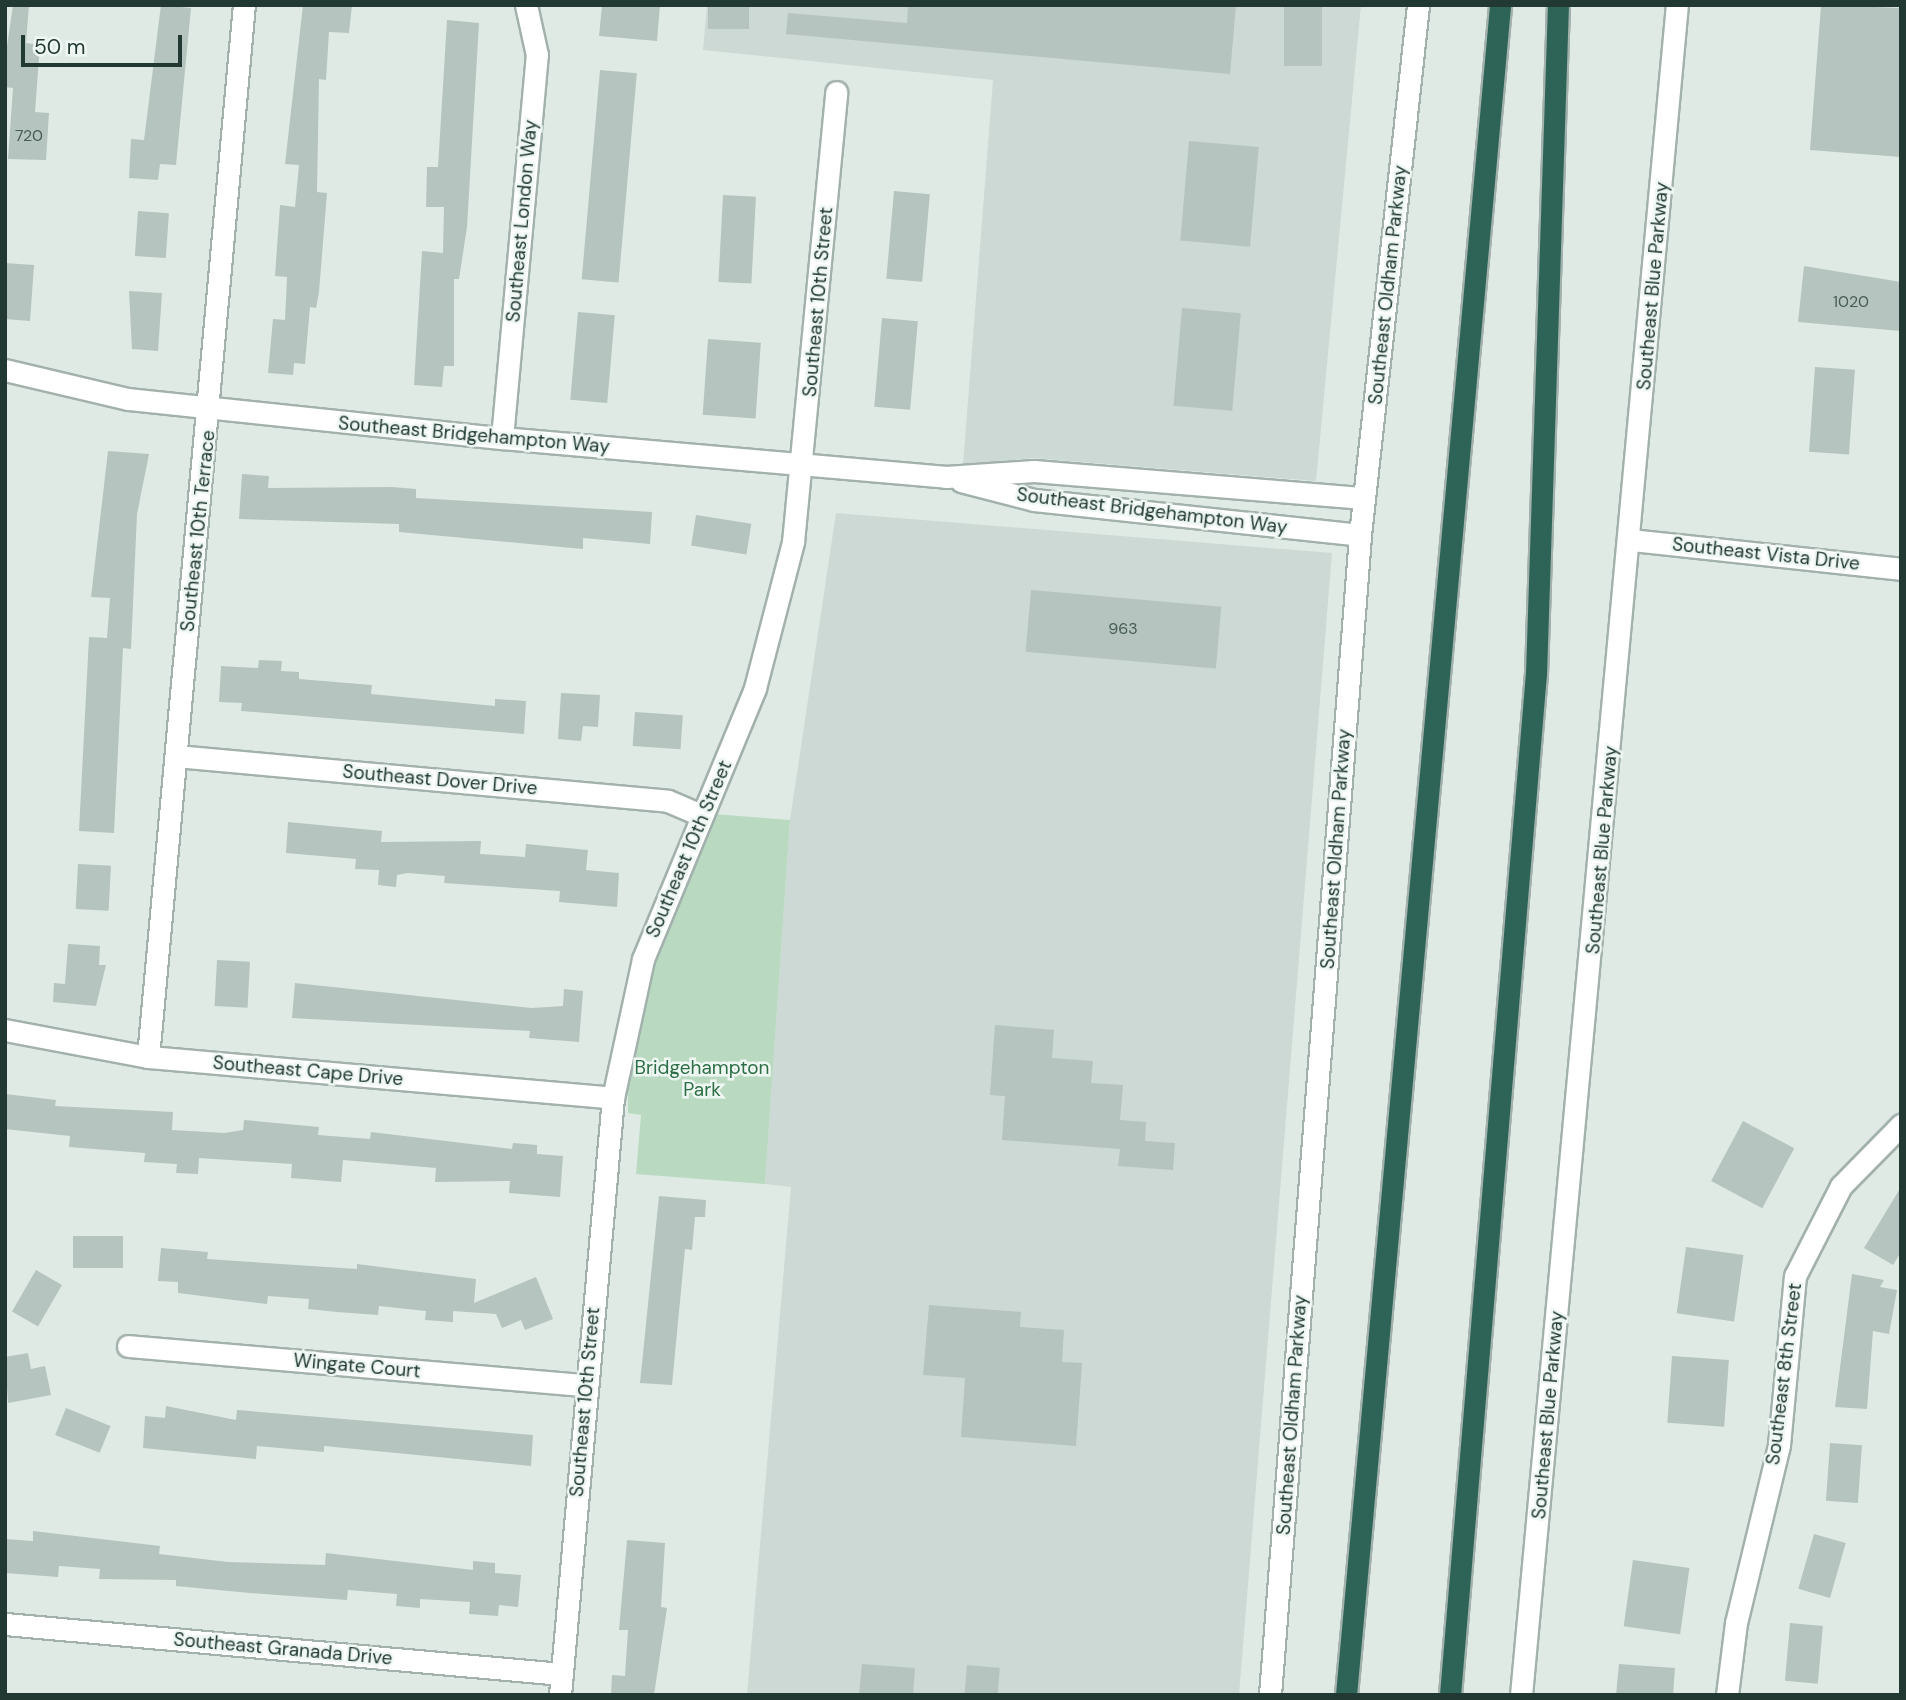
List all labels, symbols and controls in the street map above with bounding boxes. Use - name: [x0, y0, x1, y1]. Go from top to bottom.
- scale bar: [24, 21, 186, 65]
- text: 50 m: [34, 33, 85, 61]
- street label: Southeast London Way: [502, 119, 542, 323]
- house number: 720: [15, 126, 43, 146]
- street label: Southeast Oldham Parkway: [1364, 164, 1412, 406]
- street label: Southeast Blue Parkway: [1633, 181, 1673, 391]
- street label: Southeast 10th Street: [798, 206, 838, 398]
- house number: 1020: [1833, 292, 1869, 312]
- street label: Southeast Bridgehampton Way: [337, 412, 611, 458]
- street label: Southeast 10th Terrace: [176, 429, 220, 633]
- street label: Southeast Bridgehampton Way: [1015, 483, 1289, 539]
- street label: Southeast Vista Drive: [1671, 533, 1861, 575]
- house number: 963: [1108, 619, 1138, 639]
- street label: Southeast Oldham Parkway: [1316, 728, 1356, 970]
- street label: Southeast Blue Parkway: [1582, 745, 1622, 955]
- street label: Southeast 10th Street: [641, 757, 737, 941]
- street label: Southeast Dover Drive: [342, 760, 538, 800]
- street label: Southeast Cape Drive: [212, 1051, 404, 1091]
- park label: Bridgehampton Park: [634, 1057, 770, 1101]
- street label: Southeast 8th Street: [1762, 1282, 1806, 1466]
- street label: Southeast Oldham Parkway: [1272, 1294, 1312, 1536]
- street label: Southeast 10th Street: [565, 1306, 605, 1498]
- street label: Southeast Blue Parkway: [1528, 1310, 1568, 1520]
- street label: Wingate Court: [292, 1349, 422, 1383]
- street label: Southeast Granada Drive: [173, 1628, 393, 1670]

